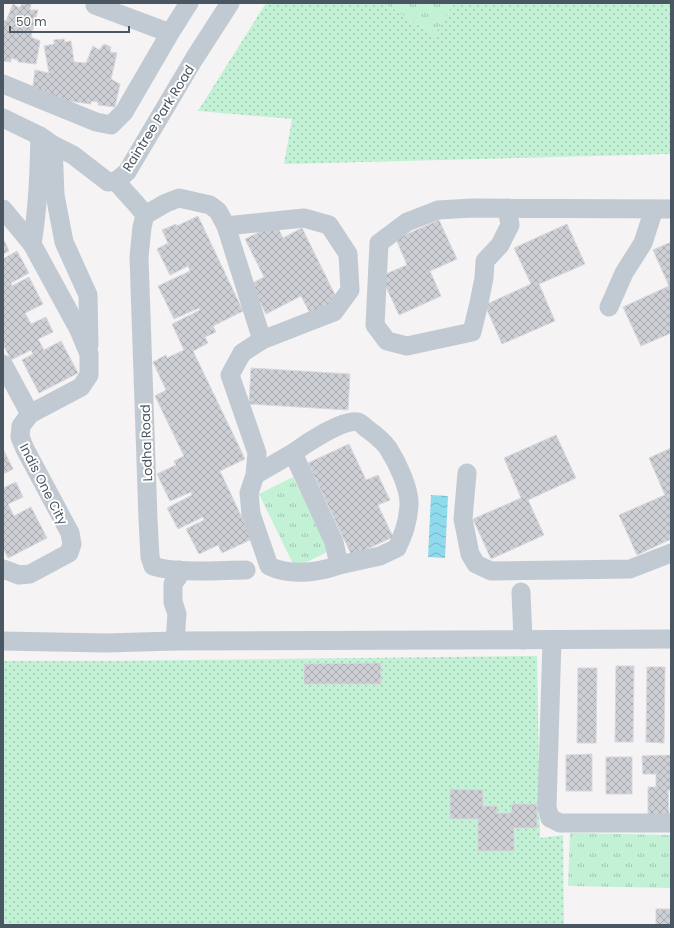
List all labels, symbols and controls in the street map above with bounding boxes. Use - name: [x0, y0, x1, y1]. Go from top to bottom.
- scale bar: [10, 8, 129, 34]
- text: 50 m: [16, 13, 47, 30]
- street label: Raintree Park Road: [118, 61, 199, 175]
- street label: Lodha Road: [136, 404, 157, 482]
- street label: Indis One City: [15, 440, 73, 529]

